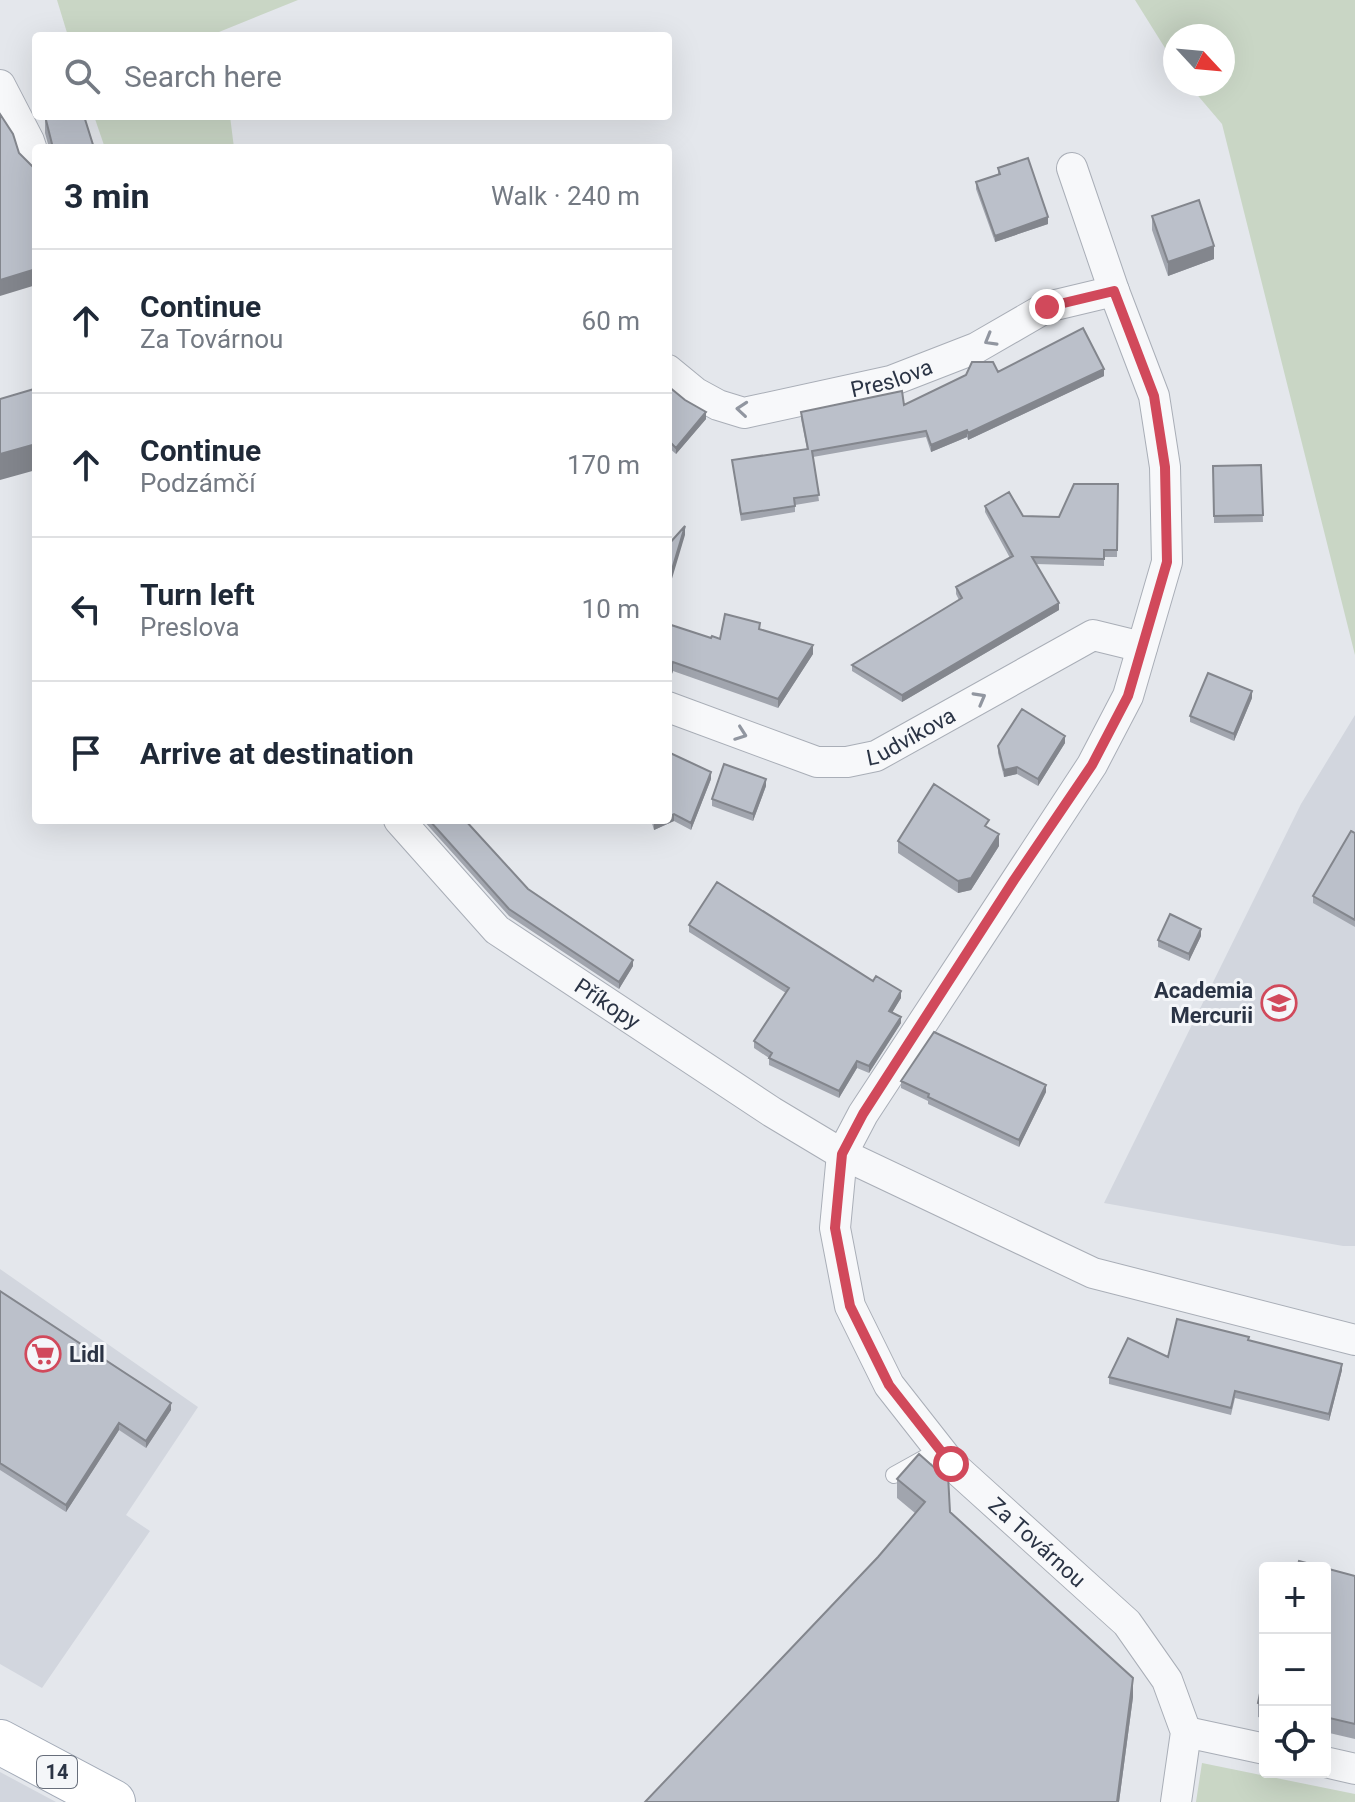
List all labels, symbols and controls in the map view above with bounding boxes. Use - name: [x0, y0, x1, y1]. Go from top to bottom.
- north arrow: [1163, 24, 1235, 96]
- search box: [32, 32, 672, 120]
- icon: search: [60, 54, 104, 98]
- text: Search here: [124, 59, 282, 94]
- text: 3 min: [64, 176, 149, 216]
- text: Walk · 240 m: [491, 181, 640, 211]
- text: Continue: [140, 289, 261, 324]
- route end: [1029, 289, 1065, 325]
- icon: ahead: [64, 299, 108, 343]
- text: 60 m: [582, 306, 640, 336]
- text: Za Továrnou: [140, 324, 283, 354]
- one-way arrow: [984, 330, 999, 346]
- street label: Preslova: [848, 354, 936, 402]
- one-way arrow: [736, 401, 749, 418]
- text: Continue: [140, 433, 261, 468]
- icon: ahead: [64, 443, 108, 487]
- text: 170 m: [567, 450, 640, 480]
- text: Podzámčí: [140, 468, 256, 498]
- text: Turn left: [140, 577, 255, 612]
- icon: left: [64, 587, 108, 631]
- text: 10 m: [582, 594, 640, 624]
- text: Preslova: [140, 612, 240, 642]
- one-way arrow: [972, 692, 986, 708]
- street label: Ludvíkova: [864, 702, 959, 770]
- one-way arrow: [733, 724, 747, 741]
- icon: arrive: [64, 731, 108, 775]
- text: Arrive at destination: [140, 736, 414, 771]
- street label: Příkopy: [570, 973, 646, 1034]
- place label: Academia Mercurii: [1154, 978, 1253, 1028]
- school or university icon: Academia Mercurii: [1260, 984, 1298, 1022]
- supermarket icon: Lidl: [24, 1335, 62, 1373]
- place label: Lidl: [69, 1342, 105, 1367]
- route start: [933, 1446, 969, 1482]
- street label: Za Továrnou: [984, 1492, 1091, 1592]
- map controls: [1259, 1562, 1331, 1778]
- button: +: [1259, 1562, 1331, 1634]
- button: −: [1259, 1634, 1331, 1706]
- button: locate: [1259, 1706, 1331, 1778]
- road number: 14: [37, 1756, 77, 1788]

